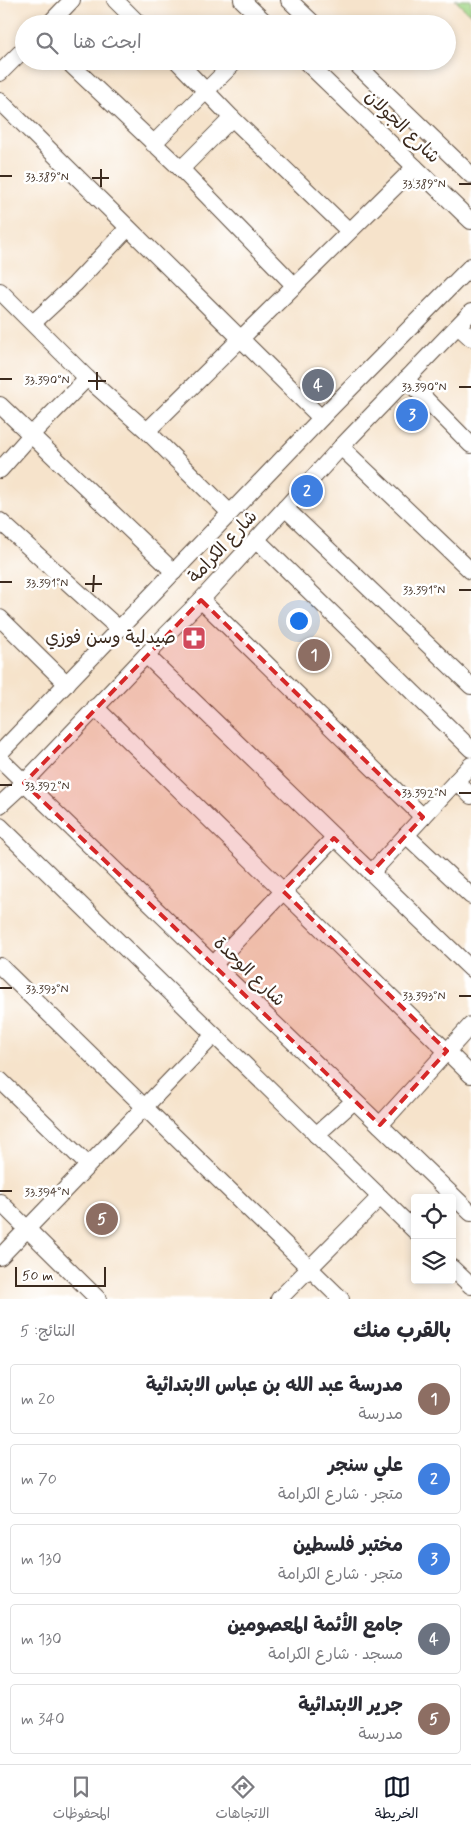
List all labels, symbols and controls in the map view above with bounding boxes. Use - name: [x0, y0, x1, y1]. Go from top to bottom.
- search box: [15, 15, 456, 70]
- icon: search: [33, 29, 61, 57]
- text: ابحث هنا: [73, 30, 142, 55]
- street label: شارع الجولان: [359, 85, 445, 169]
- text: 33.389°N: [25, 170, 69, 186]
- text: 33.389°N: [402, 177, 446, 193]
- pin: 4: [302, 366, 334, 404]
- text: 33.390°N: [24, 373, 70, 389]
- text: 33.390°N: [401, 380, 447, 396]
- pin: 3: [396, 396, 428, 434]
- pin: 2: [291, 472, 323, 510]
- street label: شارع الكرامة: [183, 505, 263, 589]
- text: 33.391°N: [26, 576, 68, 592]
- text: 33.391°N: [403, 583, 445, 599]
- your location: [286, 608, 312, 634]
- pharmacy icon: صيدلية وسن فوزي: [181, 625, 207, 651]
- place label: صيدلية وسن فوزي: [45, 626, 176, 650]
- pin: 1: [298, 636, 330, 674]
- text: 33.392°N: [24, 779, 70, 795]
- text: 33.392°N: [401, 786, 447, 802]
- street label: شارع الوحدة: [208, 932, 290, 1012]
- text: 33.393°N: [26, 982, 68, 998]
- text: 33.393°N: [403, 989, 445, 1005]
- text: 33.394°N: [24, 1185, 70, 1201]
- map controls: [411, 1194, 456, 1284]
- button: locate: [411, 1194, 456, 1239]
- pin: 5: [86, 1200, 118, 1238]
- button: layers: [411, 1239, 456, 1284]
- scale bar: [15, 1264, 106, 1287]
- text: 50 m: [22, 1267, 53, 1285]
- text: بالقرب منك: [353, 1317, 451, 1345]
- text: النتائج: 5: [20, 1321, 75, 1342]
- text: مدرسة عبد الله بن عباس الابتدائية: [146, 1373, 403, 1398]
- text: 20 m: [21, 1389, 55, 1410]
- text: 1: [430, 1389, 438, 1410]
- text: مدرسة: [358, 1404, 403, 1425]
- text: علي سنجر: [328, 1453, 403, 1478]
- text: 70 m: [21, 1469, 57, 1490]
- text: 2: [430, 1469, 438, 1490]
- text: متجر · شارع الكرامة: [278, 1484, 403, 1505]
- text: مختبر فلسطين: [293, 1533, 403, 1558]
- text: 130 m: [21, 1549, 62, 1570]
- text: 3: [430, 1549, 438, 1570]
- text: متجر · شارع الكرامة: [278, 1564, 403, 1585]
- text: جامع الأئمة المعصومين: [227, 1613, 403, 1638]
- text: 130 m: [21, 1629, 62, 1650]
- text: 4: [429, 1629, 439, 1650]
- text: مسجد · شارع الكرامة: [268, 1644, 403, 1665]
- text: جرير الابتدائية: [298, 1693, 403, 1718]
- text: 340 m: [21, 1709, 65, 1730]
- text: 5: [429, 1709, 439, 1730]
- text: مدرسة: [358, 1724, 403, 1745]
- tab: المحفوظات: [53, 1773, 110, 1826]
- tab: الاتجاهات: [215, 1773, 270, 1826]
- tab: الخريطة: [375, 1773, 418, 1826]

